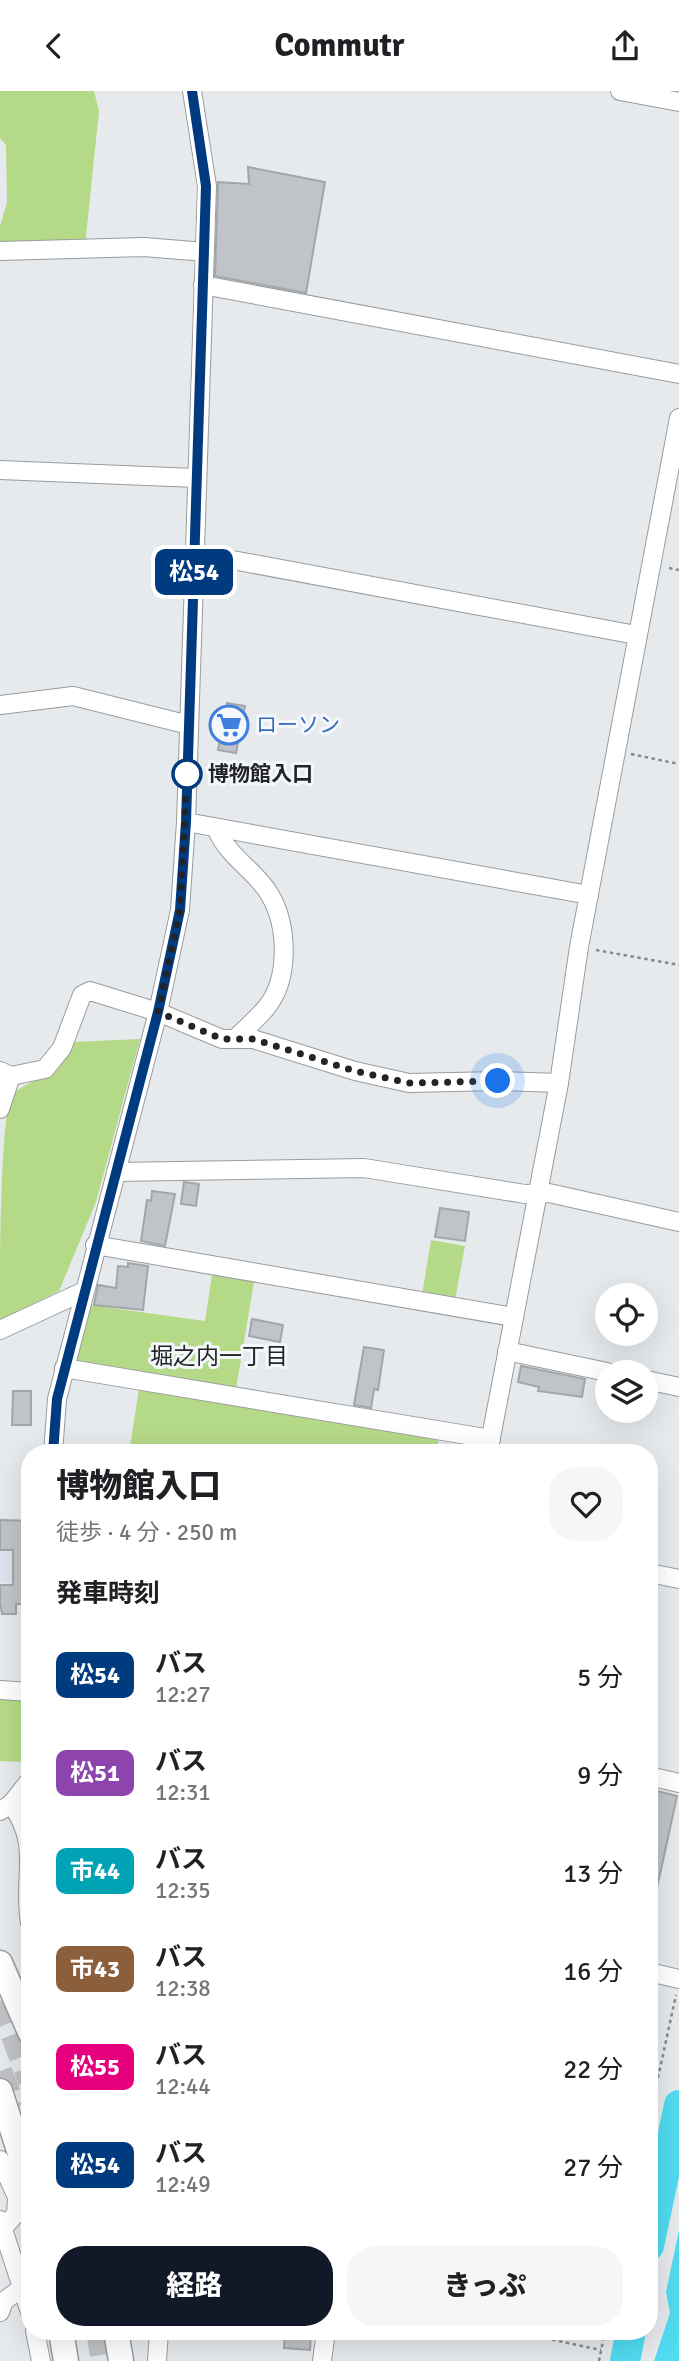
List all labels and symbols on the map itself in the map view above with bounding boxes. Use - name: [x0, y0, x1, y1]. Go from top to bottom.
- line badge: 松54: [154, 549, 234, 595]
- supermarket icon: ローソン: [208, 704, 250, 746]
- place label: ローソン: [256, 712, 340, 738]
- marker: 博物館入口: [172, 759, 202, 789]
- place label: 博物館入口: [208, 761, 313, 787]
- your location: [480, 1063, 515, 1098]
- district label: 堀之内一丁目: [150, 1342, 288, 1371]

